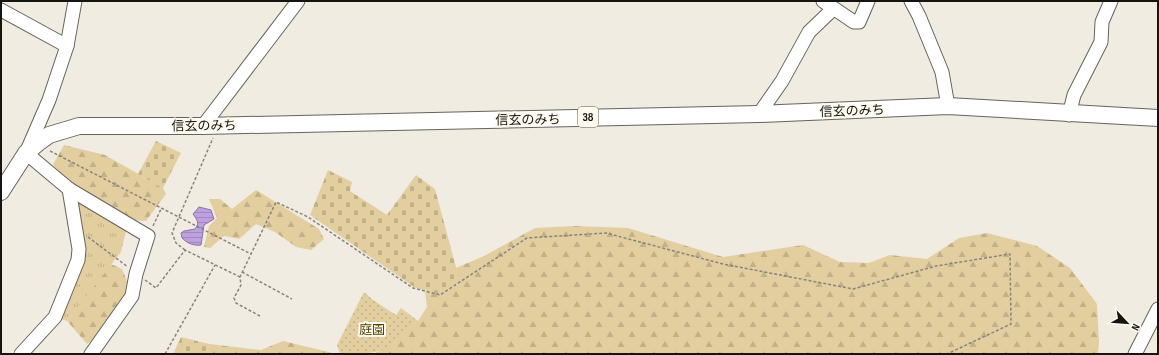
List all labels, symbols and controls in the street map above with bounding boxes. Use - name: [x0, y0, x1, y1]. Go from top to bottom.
- street label: 信玄のみち: [819, 102, 885, 120]
- road number: 38: [578, 107, 598, 127]
- street label: 信玄のみち: [495, 111, 561, 129]
- street label: 信玄のみち: [171, 117, 237, 135]
- north arrow: [1107, 303, 1147, 343]
- park label: 庭園: [359, 322, 385, 338]
- text: N: [1128, 322, 1143, 333]

